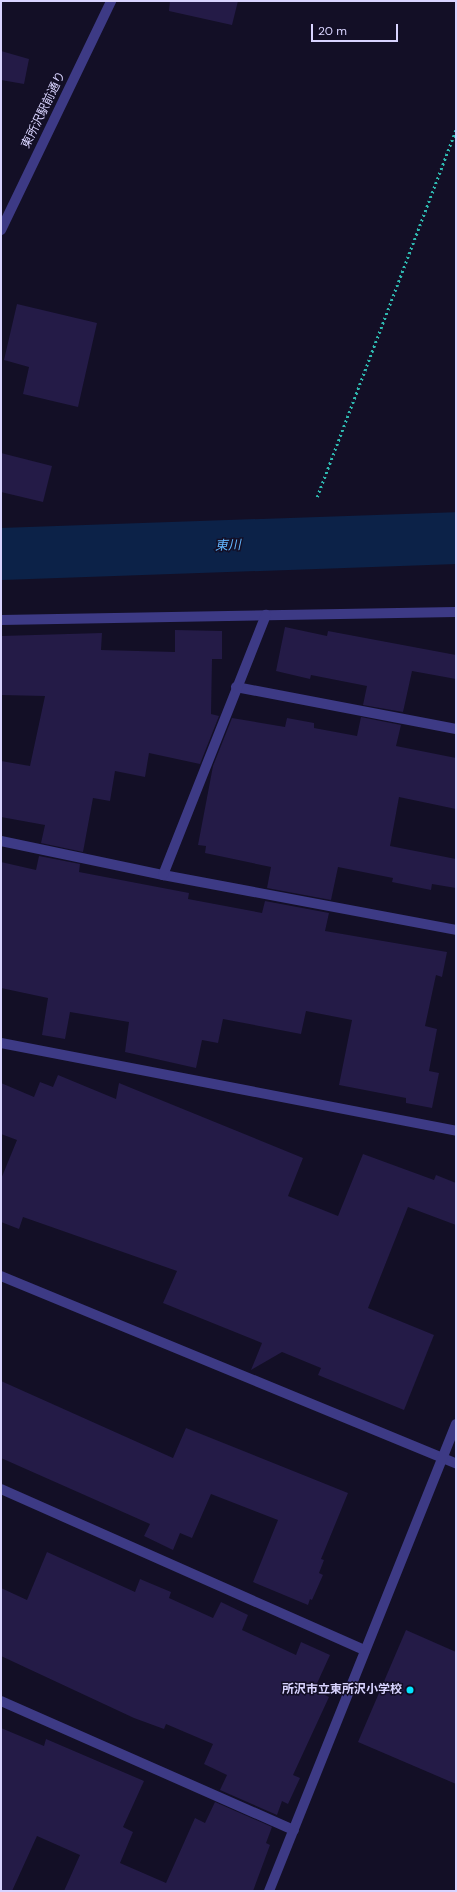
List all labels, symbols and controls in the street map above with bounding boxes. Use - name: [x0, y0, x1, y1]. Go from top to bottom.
- scale bar: [313, 16, 400, 42]
- text: 20 m: [318, 23, 347, 39]
- street label: 東所沢駅前通り: [19, 69, 69, 151]
- water label: 東川: [215, 538, 241, 554]
- place label: 所沢市立東所沢小学校: [282, 1683, 402, 1697]
- marker: 所沢市立東所沢小学校: [405, 1685, 415, 1695]

